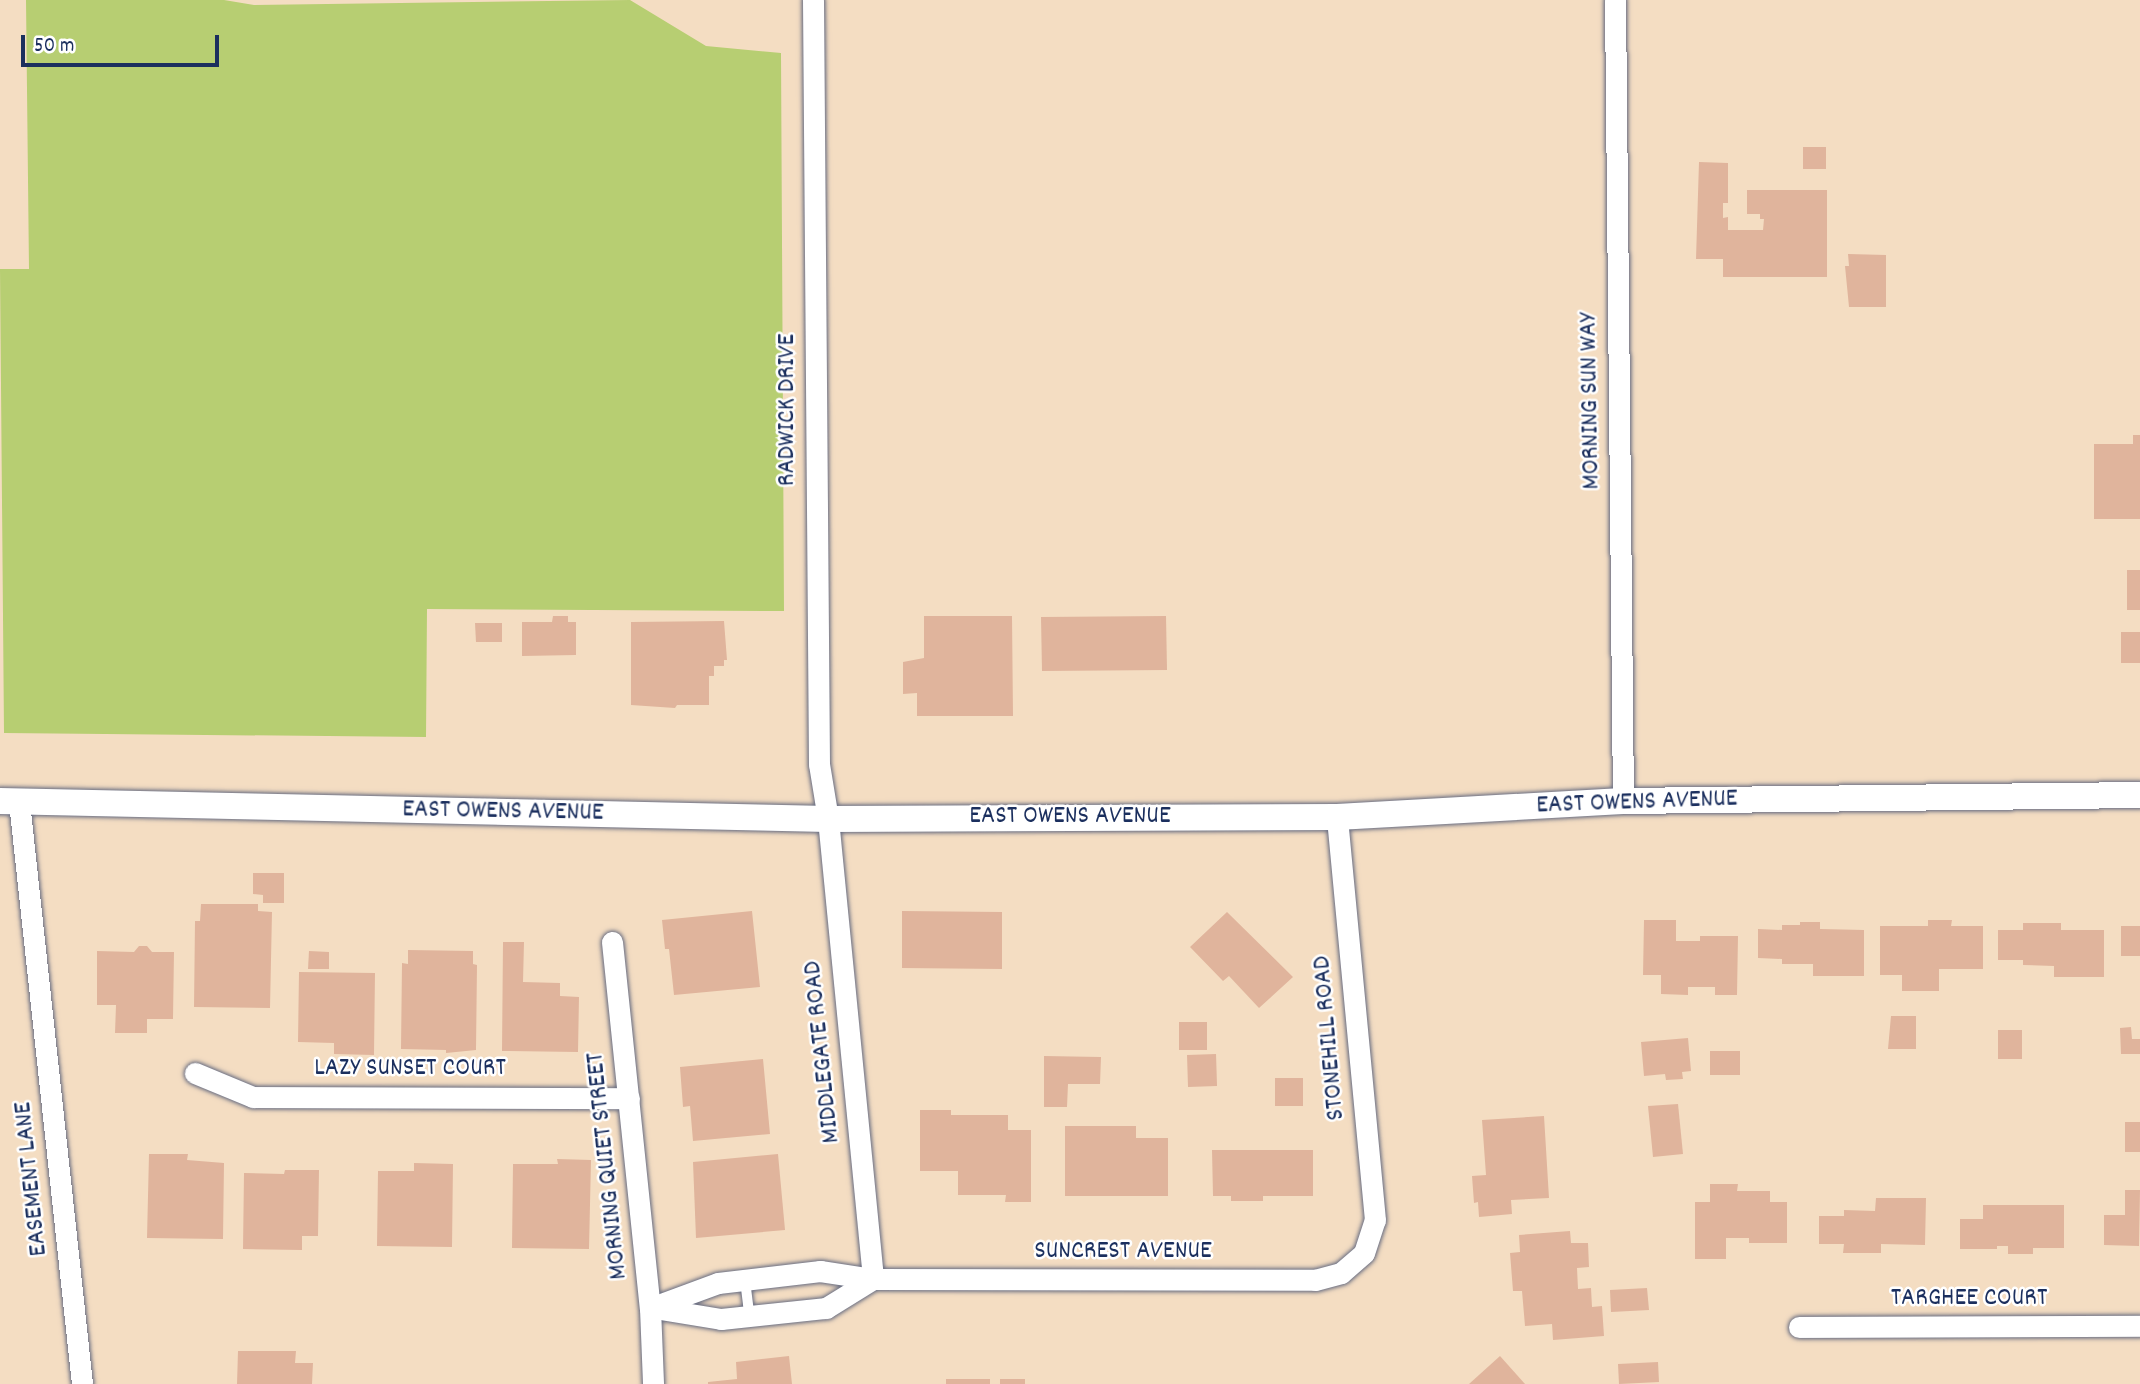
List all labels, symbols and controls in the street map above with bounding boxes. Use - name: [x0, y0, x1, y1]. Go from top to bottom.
- scale bar: [24, 21, 222, 65]
- text: 50 m: [34, 32, 74, 62]
- street label: MORNING SUN WAY: [1574, 312, 1608, 490]
- street label: RADWICK DRIVE: [772, 334, 804, 486]
- street label: EAST OWENS AVENUE: [1536, 784, 1738, 822]
- street label: EAST OWENS AVENUE: [402, 795, 604, 829]
- street label: EAST OWENS AVENUE: [969, 801, 1171, 833]
- street label: STONEHILL ROAD: [1307, 954, 1353, 1122]
- street label: MIDDLEGATE ROAD: [798, 959, 848, 1145]
- street label: MORNING QUIET STREET: [581, 1051, 635, 1281]
- street label: LAZY SUNSET COURT: [314, 1053, 506, 1085]
- street label: EASEMENT LANE: [8, 1100, 56, 1258]
- street label: SUNCREST AVENUE: [1034, 1236, 1212, 1268]
- street label: TARGHEE COURT: [1891, 1283, 2047, 1315]

